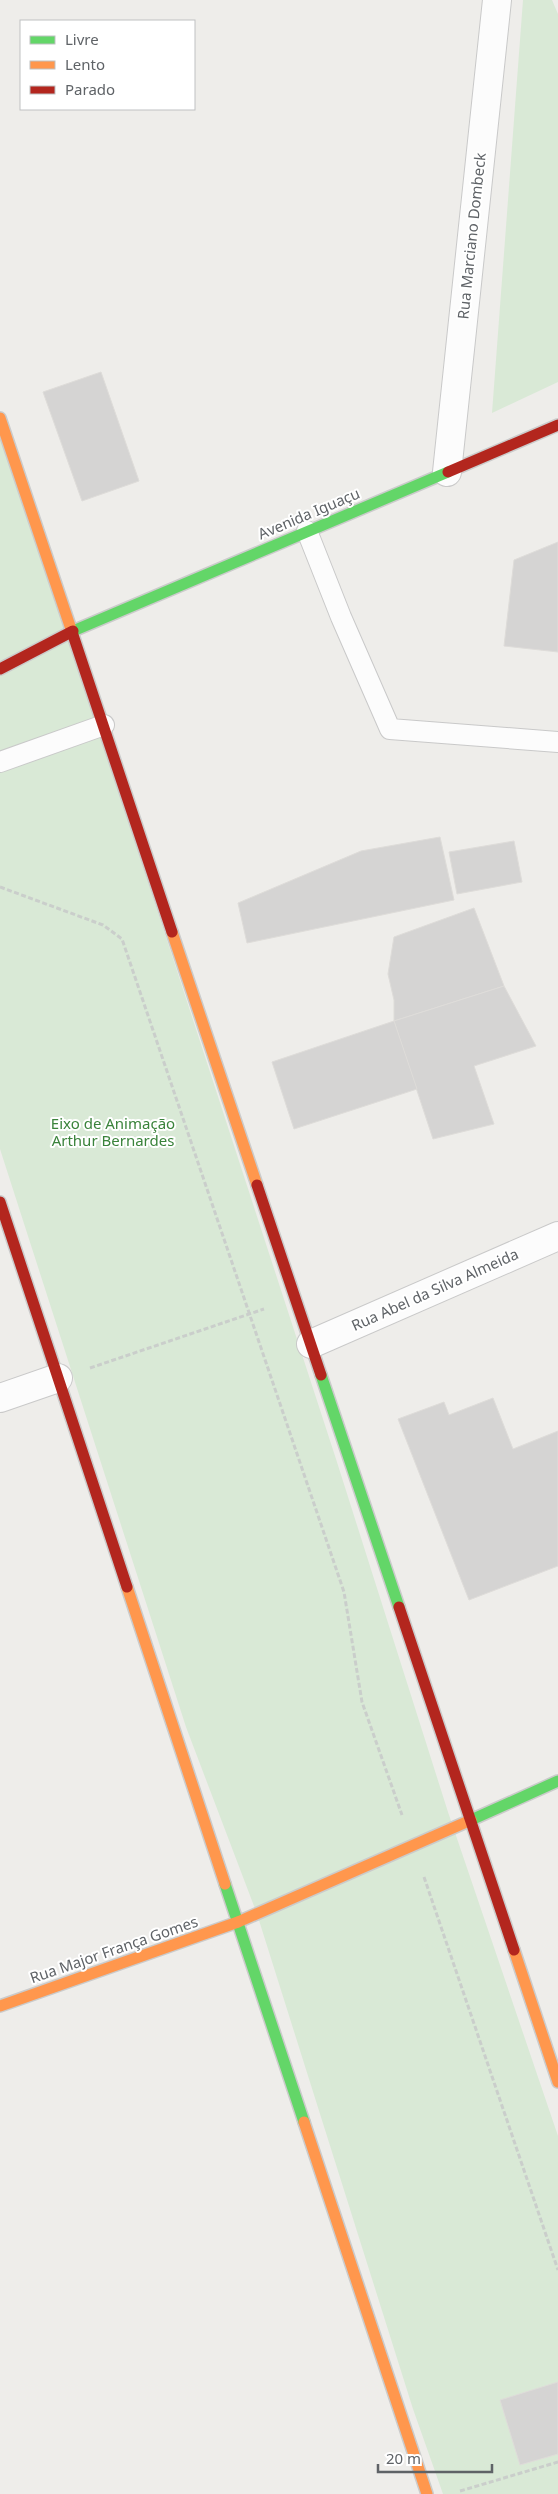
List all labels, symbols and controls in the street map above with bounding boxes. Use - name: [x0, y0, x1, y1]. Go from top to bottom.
- legend: [20, 20, 195, 110]
- text: Livre: [65, 29, 99, 49]
- text: Lento: [65, 54, 105, 74]
- text: Parado: [65, 79, 115, 99]
- street label: Rua Marciano Dombeck: [452, 152, 490, 320]
- street label: Avenida Iguaçu: [255, 483, 363, 544]
- park label: Eixo de Animação Arthur Bernardes: [51, 1113, 175, 1150]
- street label: Rua Abel da Silva Almeida: [348, 1243, 521, 1335]
- street label: Rua Major França Gomes: [27, 1911, 200, 1987]
- scale bar: [378, 2442, 492, 2474]
- text: 20 m: [386, 2448, 421, 2468]

